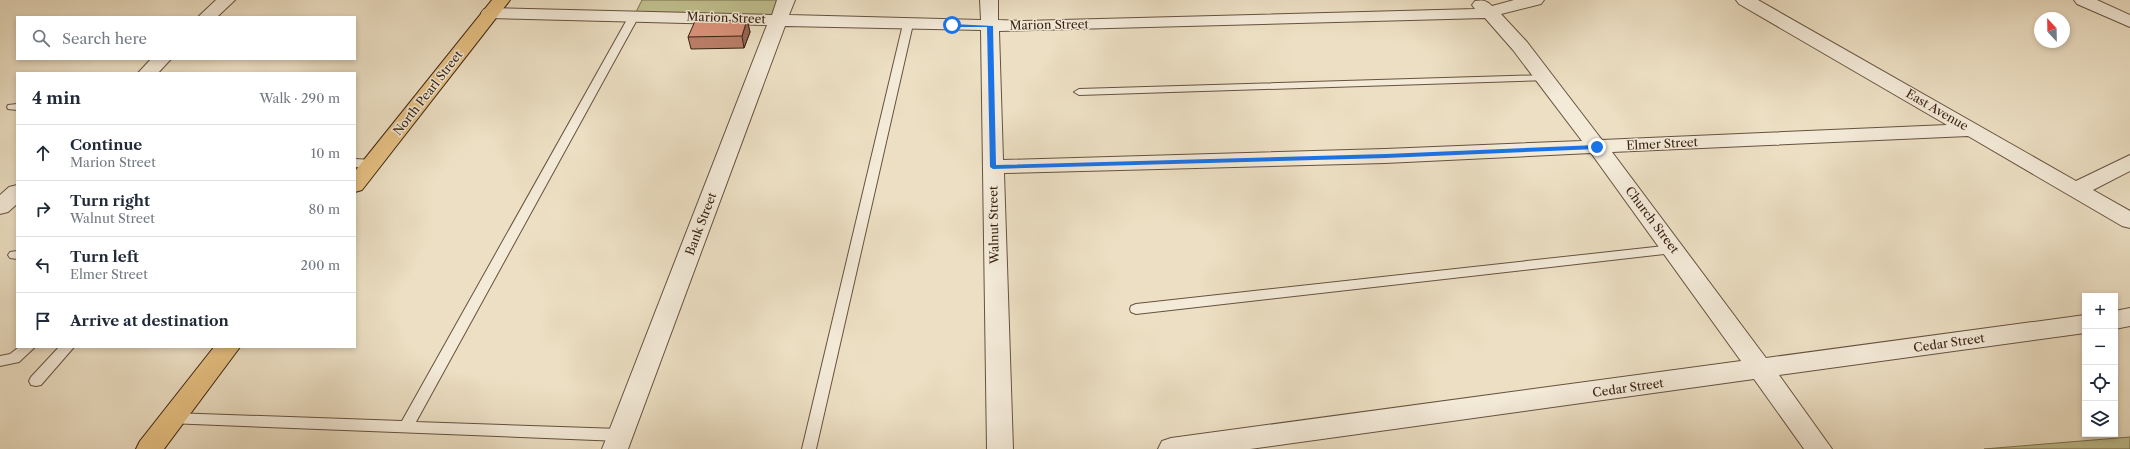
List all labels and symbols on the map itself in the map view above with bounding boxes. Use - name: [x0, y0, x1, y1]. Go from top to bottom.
- street label: Marion Street: [686, 9, 767, 26]
- north arrow: [2034, 12, 2070, 48]
- route start: [943, 16, 961, 34]
- street label: Marion Street: [1009, 16, 1089, 33]
- street label: North Pearl Street: [390, 47, 466, 138]
- street label: East Avenue: [1903, 86, 1971, 134]
- street label: Elmer Street: [1626, 134, 1699, 153]
- route end: [1588, 138, 1606, 156]
- street label: Church Street: [1622, 183, 1683, 257]
- street label: Walnut Street: [985, 185, 1002, 265]
- street label: Bank Street: [682, 190, 720, 257]
- street label: Cedar Street: [1912, 330, 1986, 355]
- street label: Cedar Street: [1591, 375, 1665, 400]

